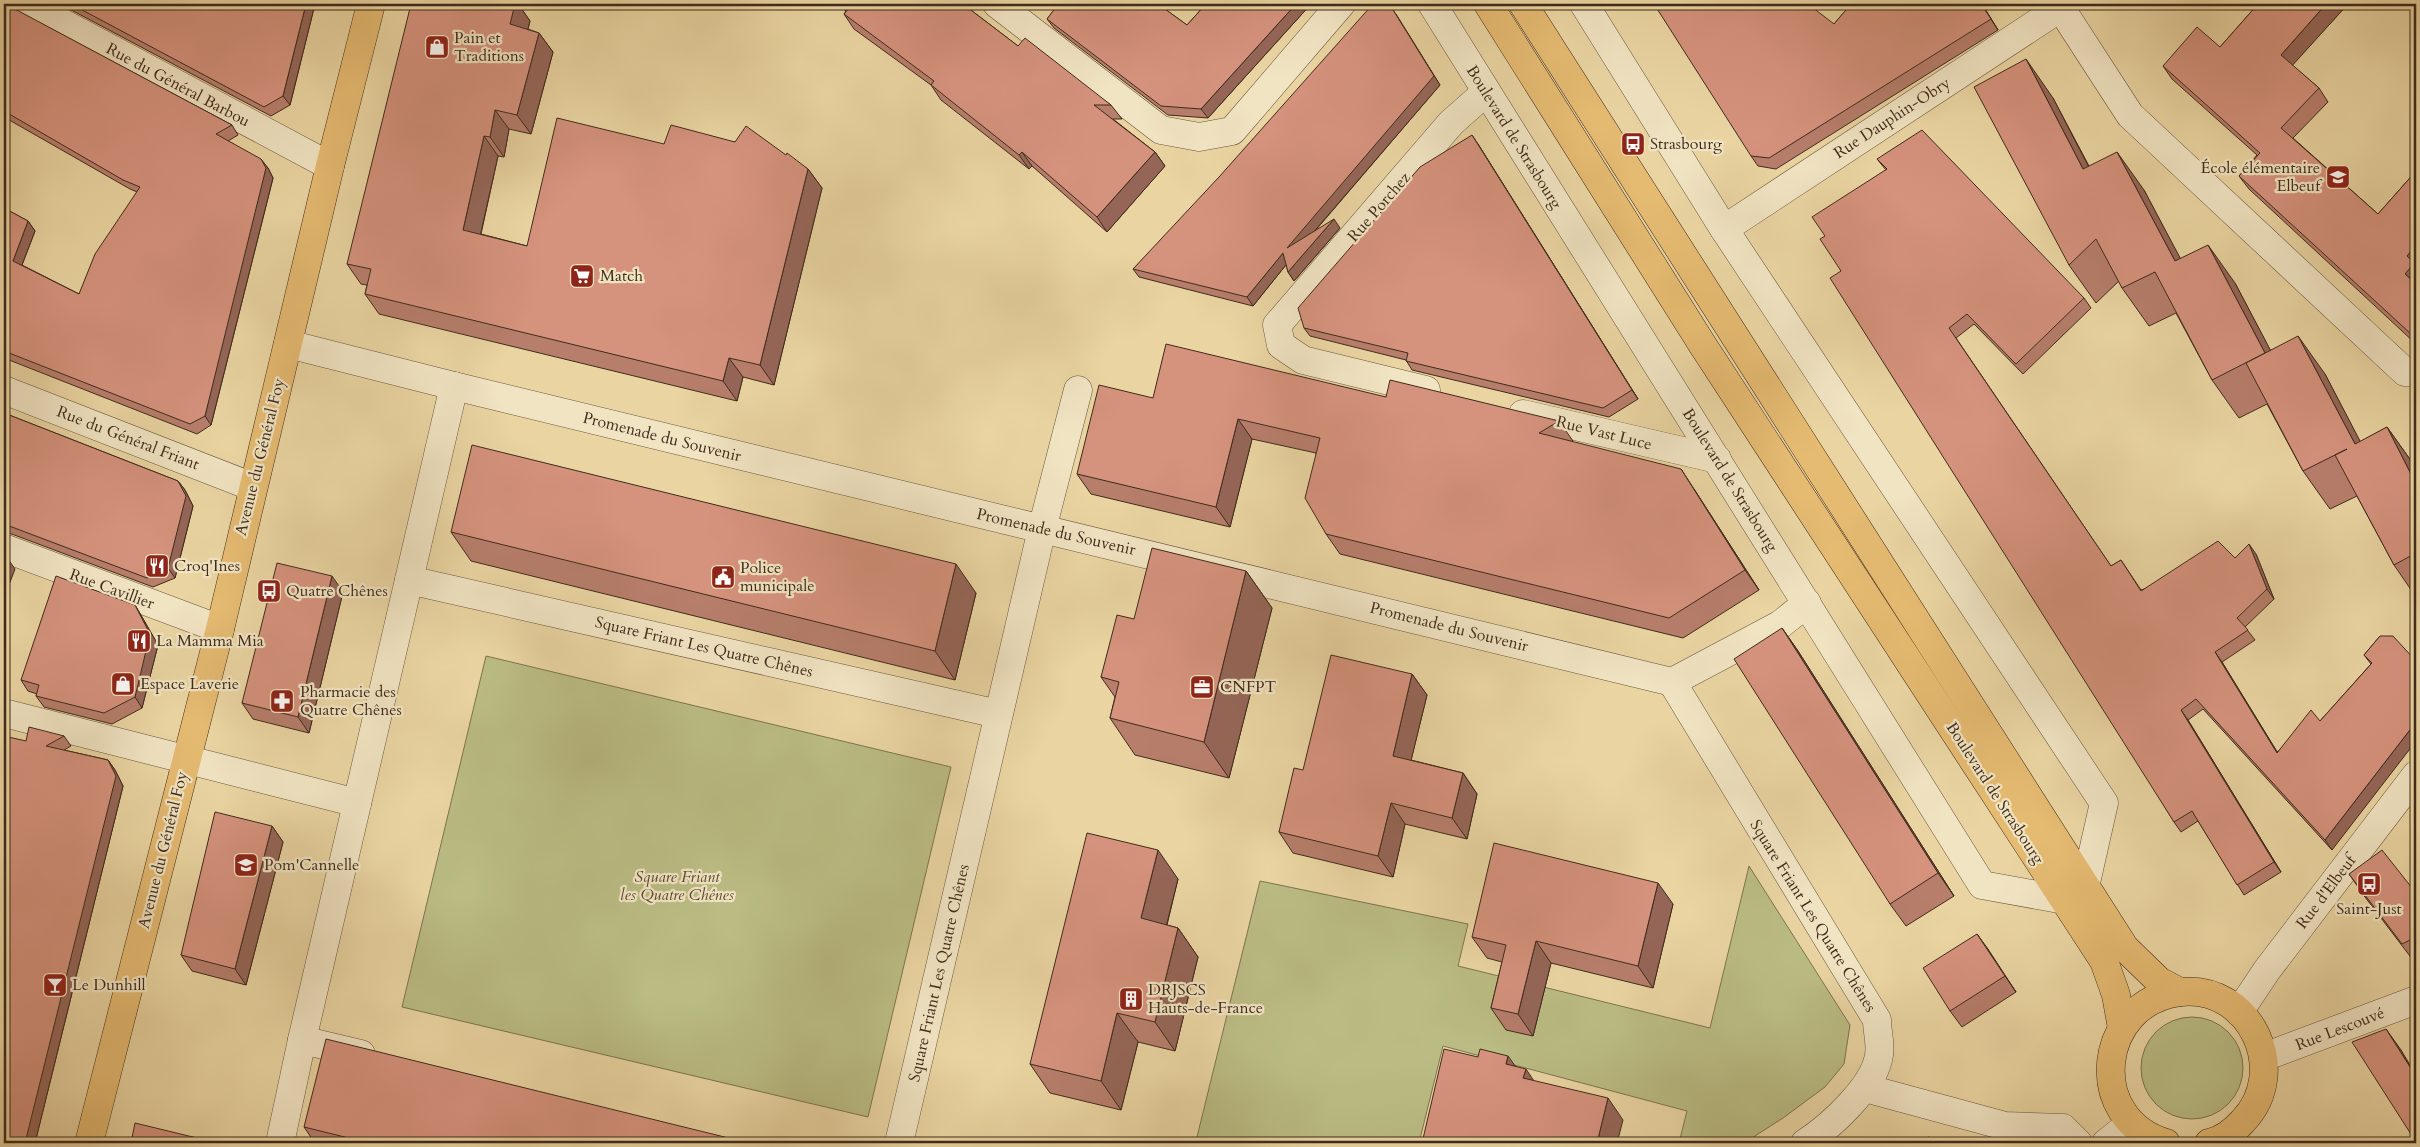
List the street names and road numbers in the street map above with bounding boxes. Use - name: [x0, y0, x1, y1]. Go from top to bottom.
- street label: Rue du Général Barbou: [102, 38, 254, 132]
- street label: Boulevard de Strasbourg: [1461, 61, 1567, 213]
- street label: Rue Dauphin-Obry: [1829, 72, 1955, 164]
- street label: Rue Porchez: [1343, 167, 1415, 247]
- street label: Avenue du Général Foy: [230, 376, 290, 538]
- street label: Rue du Général Friant: [54, 401, 202, 475]
- street label: Boulevard de Strasbourg: [1677, 404, 1783, 556]
- street label: Promenade du Souvenir: [580, 407, 744, 467]
- street label: Rue Vast Luce: [1554, 410, 1654, 456]
- street label: Promenade du Souvenir: [974, 503, 1138, 561]
- street label: Rue Cavillier: [66, 563, 158, 615]
- street label: Promenade du Souvenir: [1367, 597, 1531, 657]
- street label: Square Friant Les Quatre Chênes: [593, 611, 815, 683]
- street label: Boulevard de Strasbourg: [1941, 718, 2049, 868]
- street label: Avenue du Général Foy: [133, 769, 193, 931]
- street label: Square Friant Les Quatre Chênes: [1745, 816, 1881, 1016]
- street label: Rue d'Elbeuf: [2291, 848, 2363, 933]
- street label: Square Friant Les Quatre Chênes: [903, 862, 975, 1084]
- street label: Rue Lescouvé: [2292, 1002, 2388, 1056]

